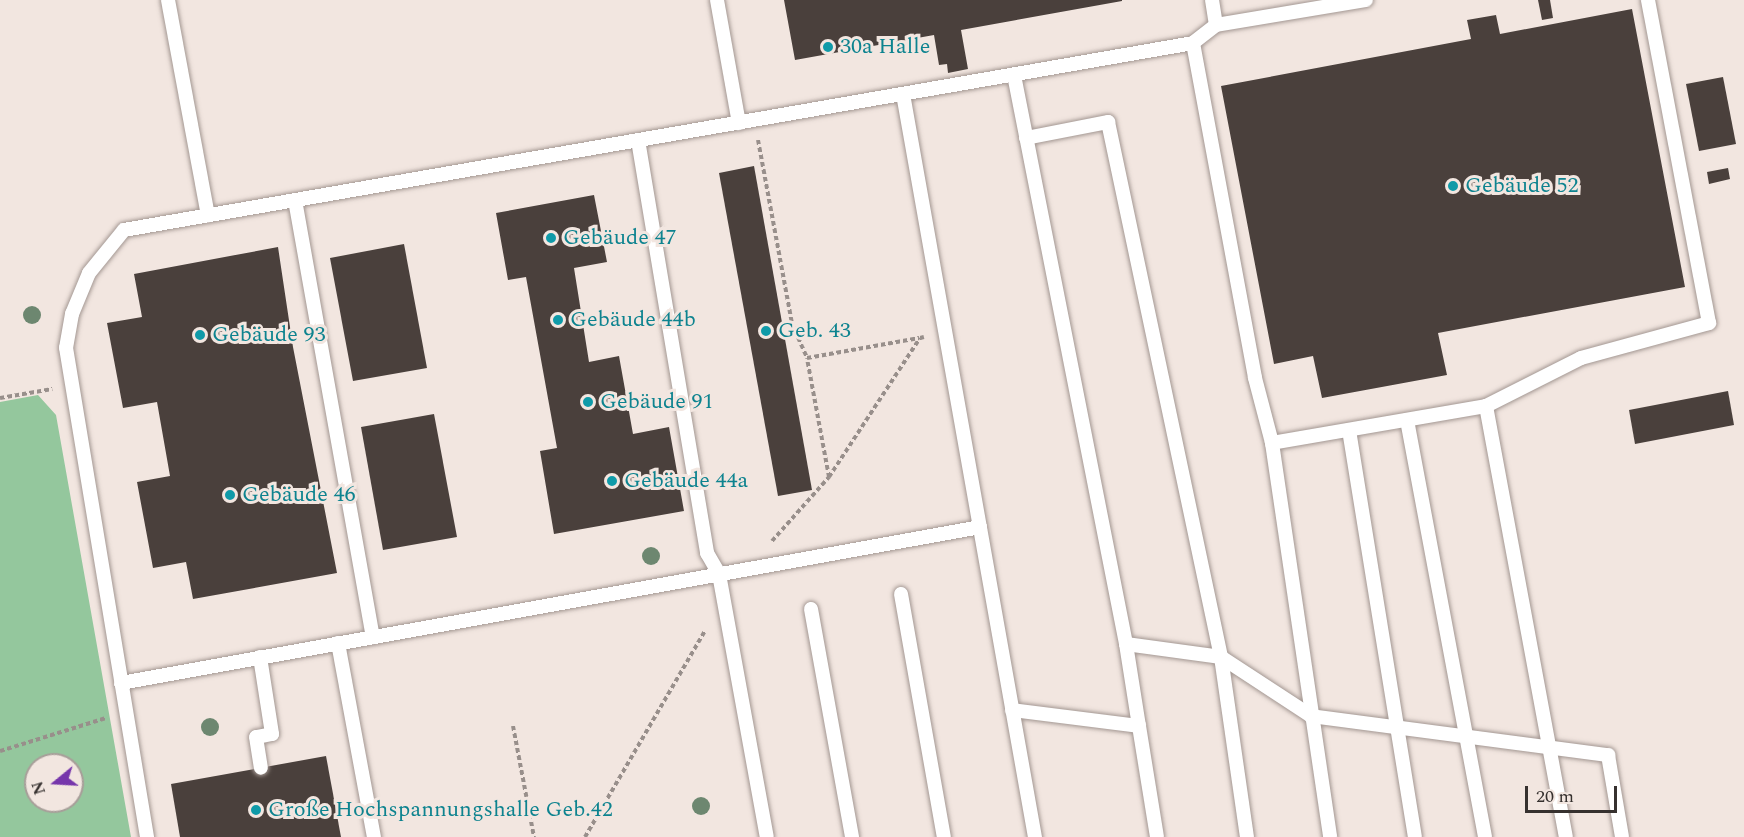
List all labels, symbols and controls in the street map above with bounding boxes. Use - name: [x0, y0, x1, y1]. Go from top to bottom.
- place label: 30a Halle: [840, 34, 930, 60]
- marker: 30a Halle: [821, 40, 835, 54]
- place label: Gebäude 52: [1465, 173, 1579, 199]
- marker: Gebäude 52: [1446, 179, 1460, 193]
- place label: Gebäude 47: [563, 225, 677, 251]
- marker: Gebäude 47: [544, 231, 558, 245]
- place label: Gebäude 44b: [570, 307, 696, 333]
- marker: Gebäude 44b: [551, 313, 565, 327]
- place label: Geb. 43: [778, 318, 851, 344]
- place label: Gebäude 93: [212, 322, 326, 348]
- marker: Geb. 43: [759, 324, 773, 338]
- marker: Gebäude 93: [193, 328, 207, 342]
- place label: Gebäude 91: [600, 389, 714, 415]
- marker: Gebäude 91: [581, 395, 595, 409]
- place label: Gebäude 44a: [624, 468, 748, 494]
- marker: Gebäude 44a: [605, 474, 619, 488]
- place label: Gebäude 46: [242, 482, 356, 508]
- marker: Gebäude 46: [223, 488, 237, 502]
- north arrow: [24, 753, 84, 813]
- scale bar: [1528, 774, 1620, 812]
- text: N: [25, 778, 52, 798]
- text: 20 m: [1536, 783, 1574, 810]
- place label: Große Hochspannungshalle Geb.42: [268, 797, 613, 823]
- marker: Große Hochspannungshalle Geb.42: [249, 803, 263, 817]

